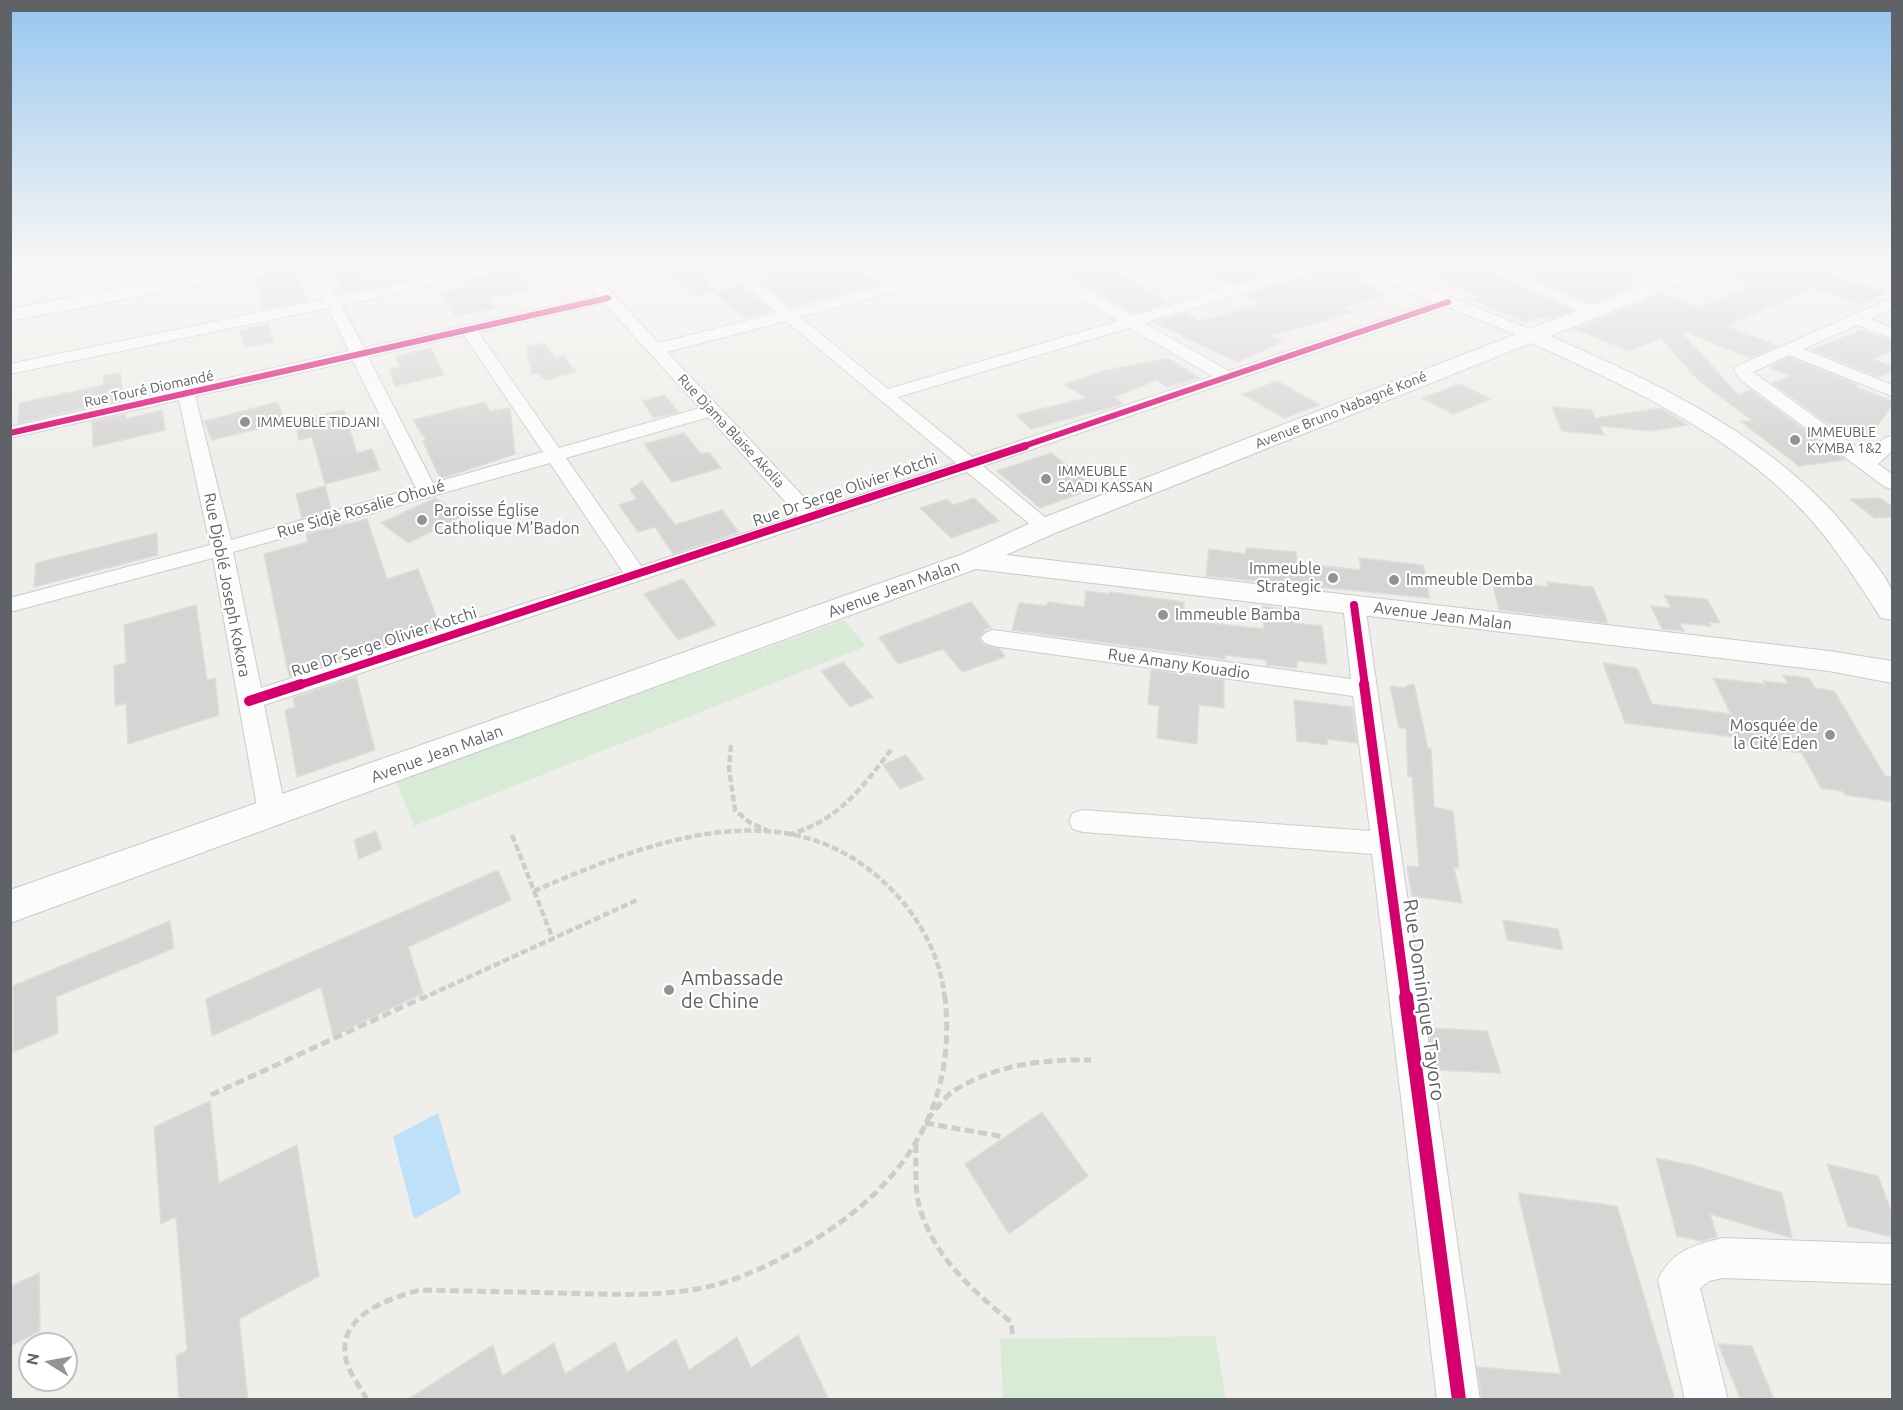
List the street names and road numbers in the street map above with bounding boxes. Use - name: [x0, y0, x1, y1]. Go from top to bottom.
- street label: Rue Touré Diomandé: [83, 367, 215, 411]
- street label: Avenue Bruno Nabagné Koné: [1253, 368, 1429, 452]
- street label: Rue Djama Blaise Akolia: [674, 371, 788, 491]
- street label: Rue Dr Serge Olivier Kotchi: [750, 449, 940, 531]
- street label: Rue Sidjè Rosalie Ohoué: [275, 476, 447, 542]
- street label: Rue Djoblé Joseph Kokora: [200, 491, 254, 679]
- street label: Avenue Jean Malan: [825, 556, 963, 622]
- street label: Avenue Jean Malan: [1373, 598, 1513, 634]
- street label: Rue Dr Serge Olivier Kotchi: [289, 603, 479, 681]
- street label: Rue Amany Kouadio: [1107, 645, 1251, 683]
- street label: Avenue Jean Malan: [368, 721, 506, 787]
- street label: Rue Dominique Tayoro: [1398, 898, 1450, 1102]

